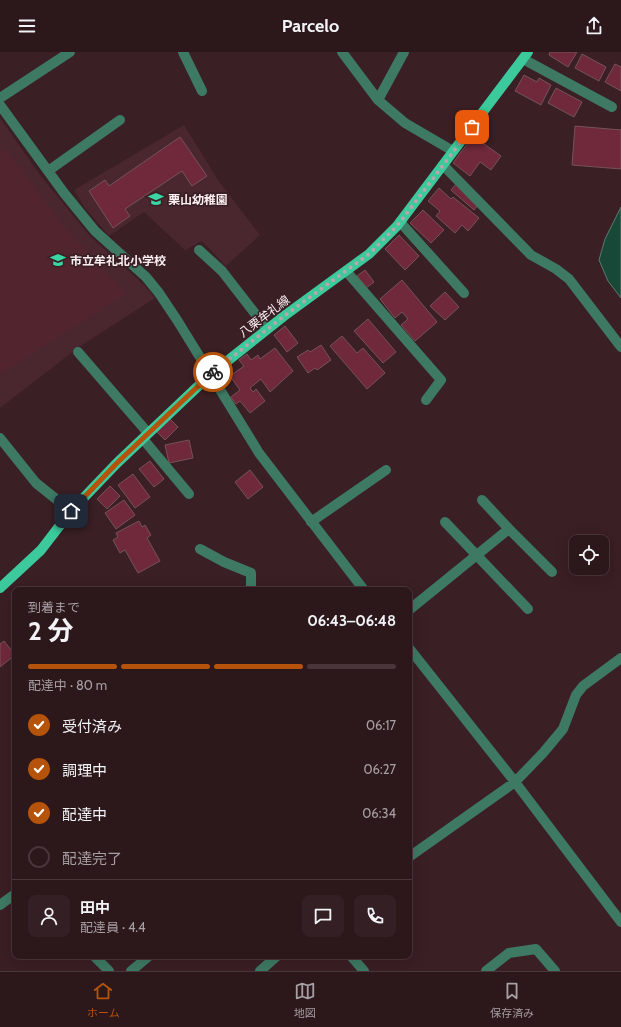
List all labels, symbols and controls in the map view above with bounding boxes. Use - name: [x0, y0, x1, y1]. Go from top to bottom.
- icon: menu: [16, 15, 38, 37]
- text: Parcelo: [282, 15, 339, 37]
- icon: share: [583, 15, 605, 37]
- pin: [455, 110, 489, 144]
- icon: bag: [461, 116, 483, 138]
- school or university icon: 栗山幼稚園: [147, 190, 165, 208]
- place label: 栗山幼稚園: [168, 192, 228, 207]
- school or university icon: 市立牟礼北小学校: [49, 251, 67, 269]
- place label: 市立牟礼北小学校: [70, 253, 166, 268]
- street label: 八栗牟礼線: [236, 292, 292, 340]
- courier: [193, 352, 233, 392]
- icon: bike: [202, 361, 224, 383]
- pin: [54, 494, 88, 528]
- icon: home: [60, 500, 82, 522]
- map controls: [569, 535, 609, 575]
- button: locate: [569, 535, 609, 575]
- text: 到着まで: [28, 599, 80, 615]
- text: 06:43–06:48: [307, 612, 396, 630]
- text: 2 分: [28, 615, 74, 647]
- text: 配達中 · 80 m: [28, 677, 107, 693]
- icon: check: [28, 714, 50, 736]
- text: 06:17: [366, 717, 396, 733]
- text: 受付済み: [62, 718, 122, 736]
- icon: check: [28, 758, 50, 780]
- text: 06:27: [363, 761, 396, 777]
- text: 調理中: [62, 762, 107, 780]
- icon: check: [28, 802, 50, 824]
- text: 06:34: [362, 805, 396, 821]
- text: 配達中: [62, 806, 107, 824]
- text: 配達完了: [62, 850, 122, 868]
- button: person: [28, 895, 70, 937]
- button: chat: [302, 895, 344, 937]
- button: phone: [354, 895, 396, 937]
- text: 田中: [80, 899, 110, 917]
- text: 配達員 · 4.4: [80, 919, 145, 935]
- tab: ホーム: [87, 980, 120, 1020]
- tab: 地図: [294, 980, 316, 1020]
- tab: 保存済み: [490, 980, 534, 1020]

